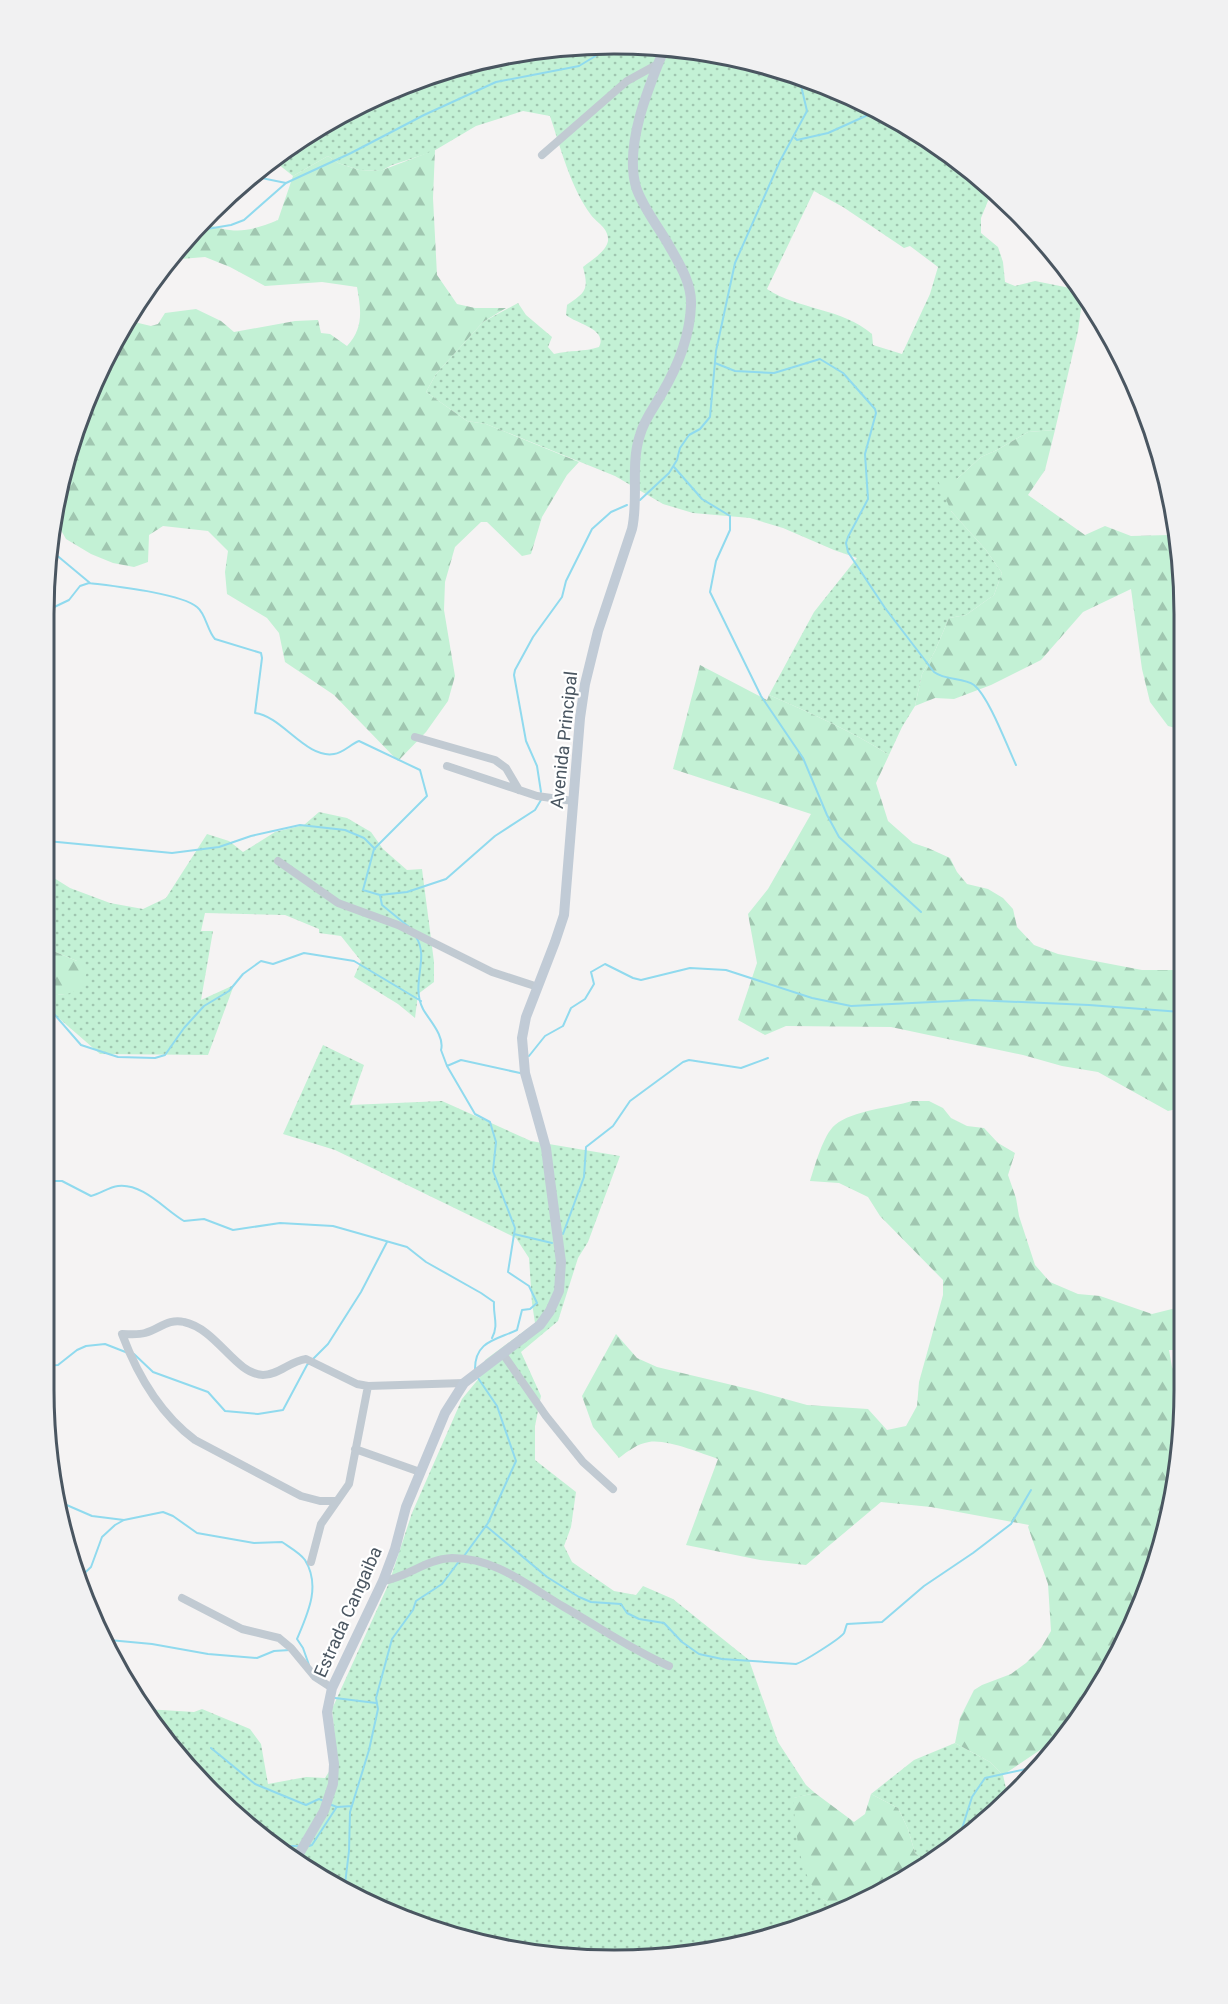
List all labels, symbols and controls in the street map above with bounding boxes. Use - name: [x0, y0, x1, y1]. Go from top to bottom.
- street label: Avenida Principal: [546, 670, 581, 810]
- street label: Estrada Cangaiba: [309, 1543, 386, 1680]

